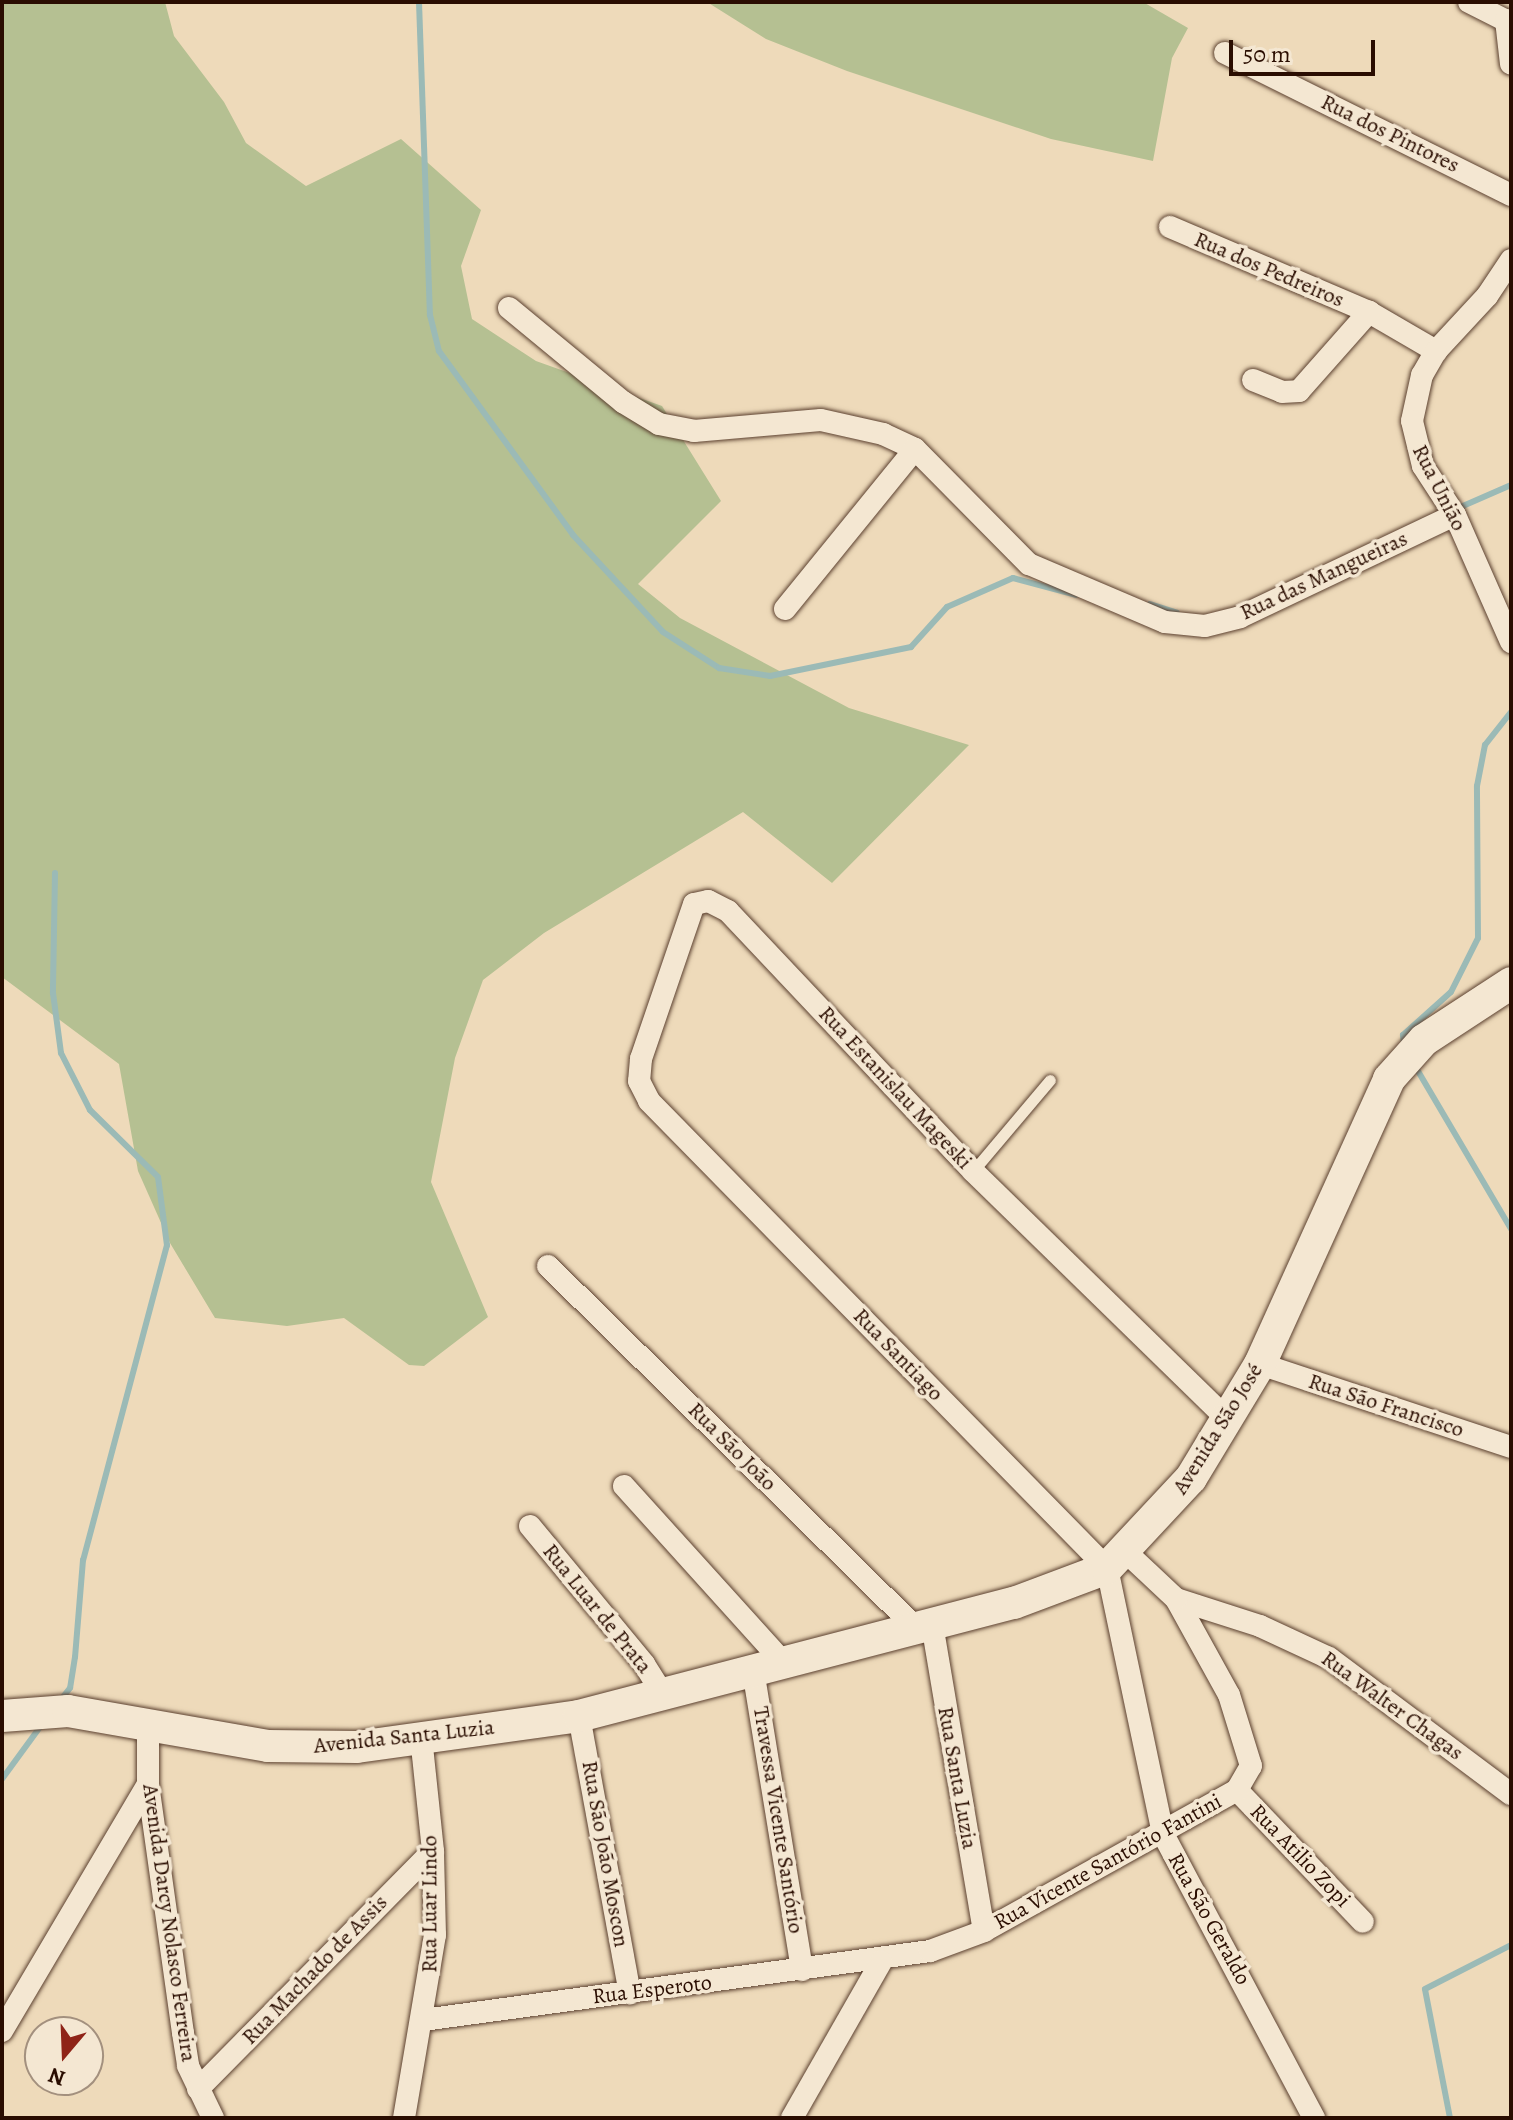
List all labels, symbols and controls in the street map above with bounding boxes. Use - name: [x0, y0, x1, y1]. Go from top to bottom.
- scale bar: [1233, 24, 1379, 74]
- text: 50 m: [1243, 38, 1291, 70]
- street label: Rua dos Pintores: [1317, 89, 1463, 179]
- street label: Rua dos Pedreiros: [1190, 227, 1348, 313]
- street label: Rua União: [1406, 440, 1472, 536]
- street label: Rua das Mangueiras: [1236, 526, 1412, 626]
- street label: Rua Estanislau Mageski: [813, 1001, 977, 1175]
- street label: Rua Santiago: [847, 1303, 949, 1407]
- street label: Avenida São José: [1167, 1359, 1269, 1499]
- street label: Rua São Francisco: [1305, 1368, 1467, 1444]
- street label: Rua São João: [682, 1397, 782, 1497]
- street label: Rua Luar de Prata: [537, 1539, 657, 1679]
- street label: Rua Walter Chagas: [1316, 1646, 1468, 1766]
- street label: Travessa Vicente Santório: [747, 1705, 809, 1935]
- street label: Rua Santa Luzia: [931, 1705, 983, 1851]
- street label: Avenida Santa Luzia: [312, 1714, 496, 1760]
- street label: Rua São João Moscon: [576, 1759, 634, 1949]
- street label: Avenida Darcy Nolasco Ferreira: [136, 1782, 202, 2064]
- street label: Rua Vicente Santório Fantini: [989, 1788, 1227, 1936]
- street label: Rua Atilio Zopi: [1244, 1799, 1356, 1913]
- street label: Rua Luar Lindo: [417, 1835, 443, 1973]
- street label: Rua São Geraldo: [1162, 1848, 1256, 1990]
- street label: Rua Machado de Assis: [237, 1890, 393, 2050]
- street label: Rua Esperoto: [591, 1970, 713, 2010]
- north arrow: [24, 2016, 104, 2096]
- text: N: [44, 2060, 69, 2094]

